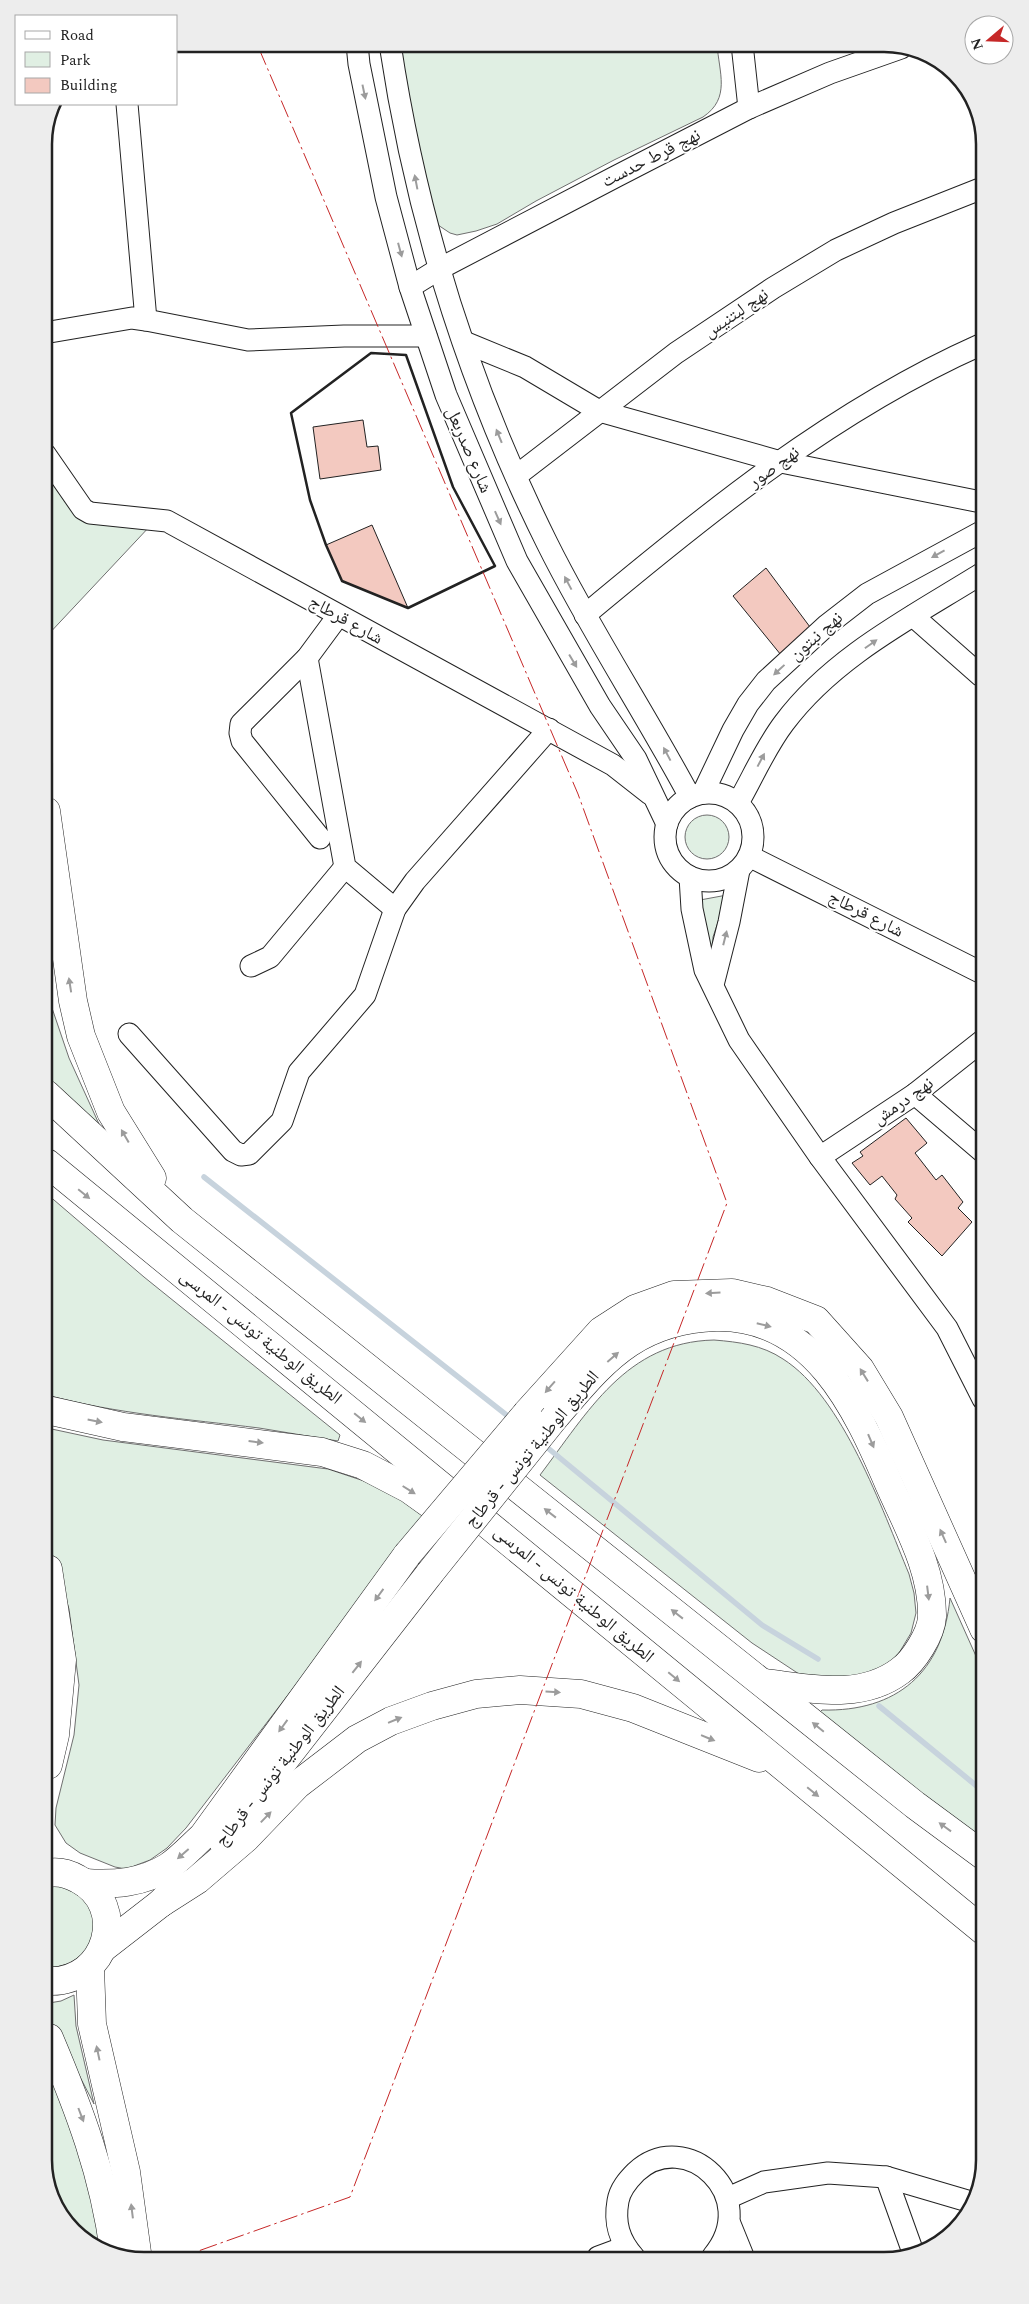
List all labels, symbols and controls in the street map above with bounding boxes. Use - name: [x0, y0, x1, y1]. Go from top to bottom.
- legend: [15, 15, 178, 105]
- north arrow: [964, 15, 1014, 65]
- text: Road: [60, 24, 94, 47]
- text: N: [965, 35, 989, 53]
- text: Park: [60, 49, 91, 72]
- text: Building: [60, 74, 117, 97]
- one-way arrow: [361, 84, 369, 100]
- street label: نهج قرط حدست: [597, 121, 705, 195]
- one-way arrow: [411, 174, 419, 190]
- one-way arrow: [396, 243, 404, 258]
- street label: نهج لبتنيس: [698, 281, 774, 345]
- street label: شارع صدربعل: [439, 403, 499, 497]
- one-way arrow: [495, 429, 503, 443]
- street label: نهج صور: [742, 439, 805, 496]
- one-way arrow: [494, 511, 502, 525]
- one-way arrow: [931, 550, 945, 559]
- one-way arrow: [564, 576, 572, 590]
- street label: شارع قرطاج: [304, 588, 388, 652]
- street label: نهج نبتون: [783, 605, 849, 667]
- one-way arrow: [865, 639, 878, 649]
- one-way arrow: [569, 655, 578, 668]
- one-way arrow: [773, 664, 785, 676]
- one-way arrow: [662, 747, 671, 761]
- one-way arrow: [757, 753, 765, 768]
- street label: شارع قرطاج: [824, 883, 908, 945]
- one-way arrow: [721, 930, 729, 945]
- one-way arrow: [66, 976, 74, 992]
- street label: نهج درمش: [867, 1070, 939, 1132]
- one-way arrow: [121, 1130, 130, 1143]
- one-way arrow: [78, 1188, 91, 1199]
- street label: الطريق الوطنية تونس - المرسى: [174, 1263, 348, 1411]
- one-way arrow: [705, 1290, 721, 1298]
- one-way arrow: [756, 1321, 772, 1329]
- one-way arrow: [606, 1351, 618, 1363]
- street label: الطريق الوطنية تونس - قرطاج: [458, 1364, 606, 1534]
- one-way arrow: [859, 1368, 868, 1381]
- one-way arrow: [544, 1381, 555, 1394]
- one-way arrow: [353, 1412, 366, 1423]
- one-way arrow: [87, 1418, 103, 1426]
- one-way arrow: [867, 1434, 875, 1448]
- one-way arrow: [248, 1438, 264, 1446]
- one-way arrow: [402, 1485, 416, 1494]
- one-way arrow: [544, 1508, 557, 1519]
- street label: الطريق الوطنية تونس - المرسى: [488, 1519, 660, 1669]
- one-way arrow: [938, 1529, 946, 1543]
- one-way arrow: [925, 1585, 933, 1601]
- one-way arrow: [373, 1588, 384, 1601]
- one-way arrow: [671, 1609, 684, 1620]
- one-way arrow: [352, 1660, 363, 1673]
- one-way arrow: [667, 1672, 680, 1683]
- street label: الطريق الوطنية تونس - قرطاج: [208, 1680, 352, 1852]
- one-way arrow: [545, 1689, 561, 1697]
- one-way arrow: [388, 1715, 402, 1723]
- one-way arrow: [278, 1719, 288, 1733]
- one-way arrow: [811, 1721, 824, 1732]
- one-way arrow: [701, 1734, 715, 1742]
- one-way arrow: [806, 1787, 819, 1798]
- one-way arrow: [260, 1811, 272, 1823]
- one-way arrow: [938, 1822, 952, 1832]
- one-way arrow: [177, 1848, 190, 1859]
- one-way arrow: [94, 2045, 102, 2060]
- one-way arrow: [77, 2108, 85, 2123]
- one-way arrow: [128, 2203, 136, 2219]

